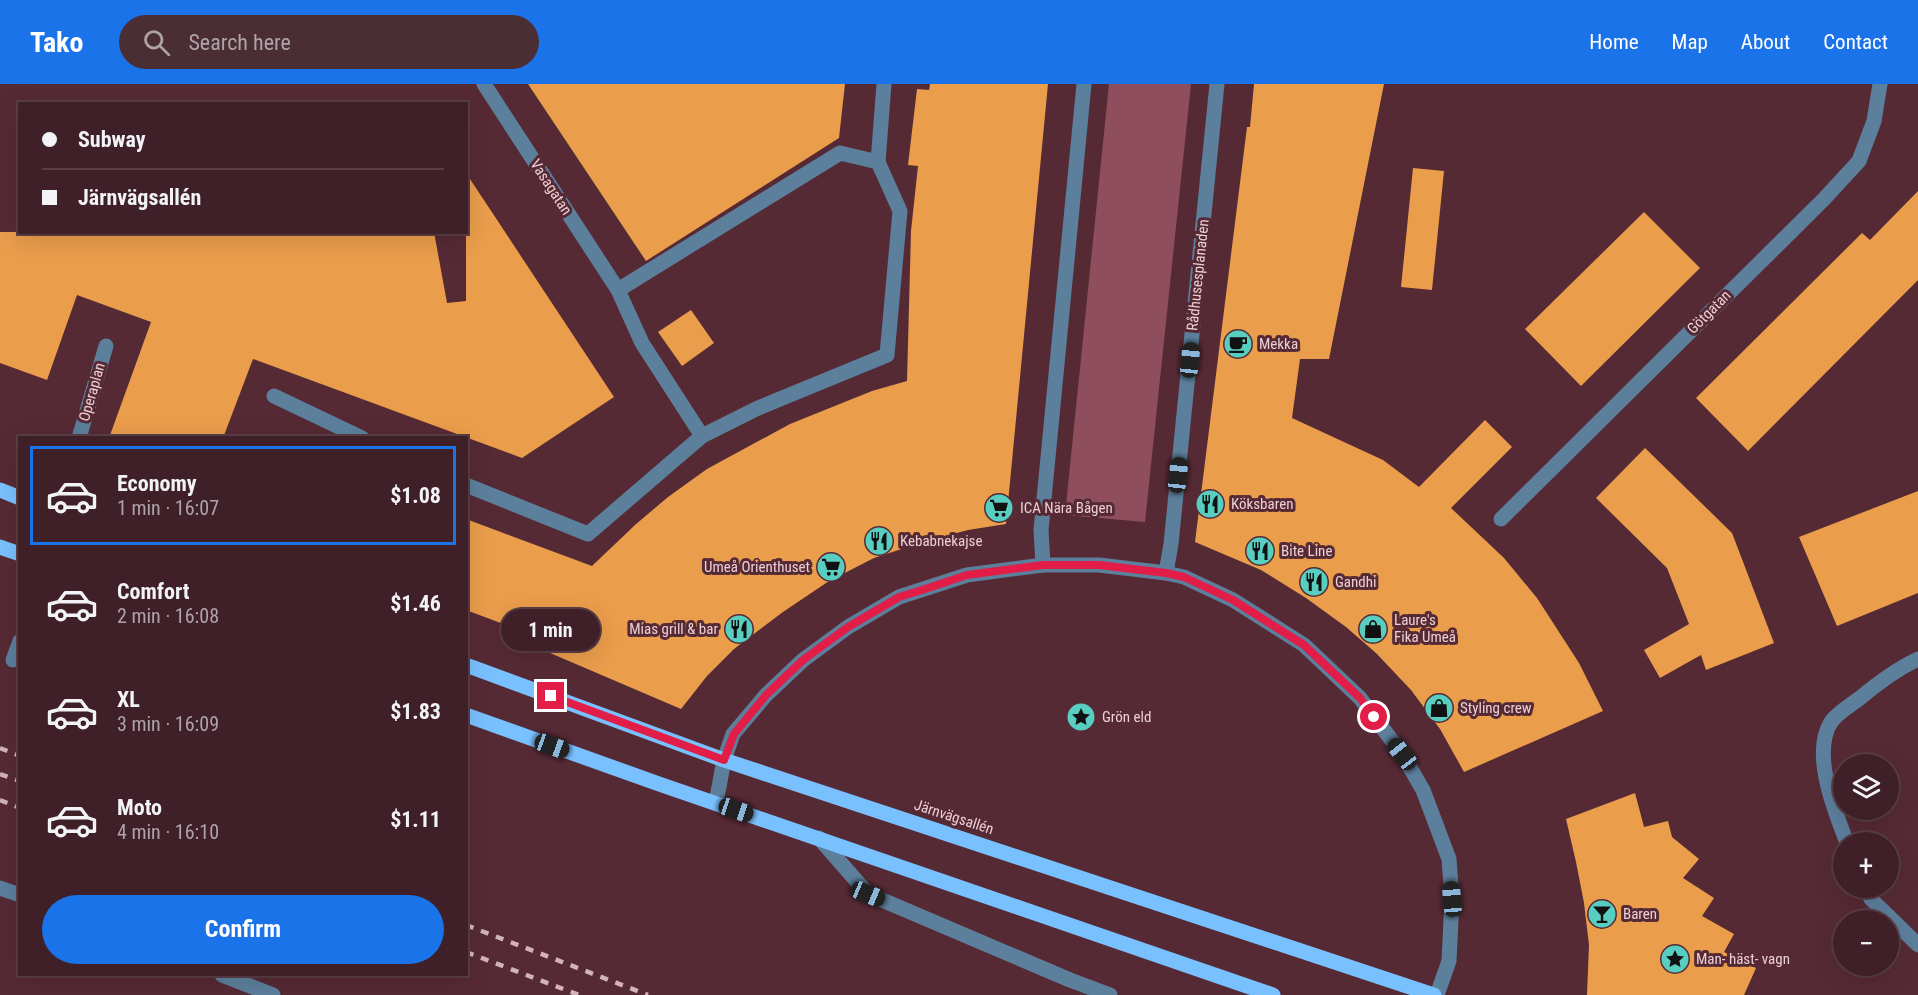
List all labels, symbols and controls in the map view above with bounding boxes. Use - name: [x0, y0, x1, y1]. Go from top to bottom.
- search box: [119, 15, 539, 69]
- text: Tako: [30, 26, 83, 59]
- icon: search: [140, 26, 173, 59]
- text: Search here: [188, 30, 291, 55]
- text: Home: [1589, 30, 1639, 54]
- text: Map: [1672, 30, 1708, 54]
- text: About: [1741, 30, 1790, 54]
- text: Contact: [1823, 30, 1888, 54]
- text: Subway: [78, 127, 146, 152]
- street label: Vasagatan: [526, 156, 576, 218]
- text: Järnvägsallén: [78, 185, 201, 210]
- street label: Rådhusesplanaden: [1183, 218, 1213, 332]
- street label: Götgatan: [1683, 286, 1735, 338]
- cafe icon: Mekka: [1222, 328, 1254, 360]
- place label: Mekka: [1259, 335, 1298, 353]
- car: [1179, 341, 1201, 379]
- street label: Operaplan: [75, 361, 109, 423]
- car: [1167, 456, 1189, 494]
- icon: car: [45, 469, 99, 523]
- text: Economy: [117, 471, 197, 496]
- text: $1.08: [390, 483, 441, 508]
- restaurant icon: Köksbaren: [1194, 488, 1226, 520]
- supermarket icon: ICA Nära Bågen: [983, 492, 1015, 524]
- place label: Köksbaren: [1231, 495, 1293, 513]
- text: 1 min · 16:07: [117, 496, 219, 520]
- place label: ICA Nära Bågen: [1020, 499, 1113, 517]
- restaurant icon: Kebabnekajse: [863, 525, 895, 557]
- place label: Kebabnekajse: [900, 532, 982, 550]
- restaurant icon: Bite Line: [1244, 535, 1276, 567]
- place label: Bite Line: [1281, 542, 1332, 560]
- supermarket icon: Umeå Orienthuset: [815, 551, 847, 583]
- place label: Umeå Orienthuset: [704, 558, 810, 576]
- restaurant icon: Gandhi: [1298, 566, 1330, 598]
- place label: Gandhi: [1335, 573, 1376, 591]
- icon: car: [45, 577, 99, 631]
- text: Comfort: [117, 579, 190, 604]
- text: $1.46: [390, 591, 441, 616]
- text: 2 min · 16:08: [117, 604, 219, 628]
- callout: 1 min: [502, 609, 600, 651]
- place label: Laure's Fika Umeå: [1394, 611, 1456, 646]
- restaurant icon: Mias grill & bar: [723, 613, 755, 645]
- shop icon: Laure's Fika Umeå: [1357, 613, 1389, 645]
- text: 1 min: [528, 618, 573, 642]
- place label: Mias grill & bar: [629, 620, 718, 638]
- route end: [537, 682, 564, 709]
- icon: car: [45, 685, 99, 739]
- text: XL: [117, 687, 140, 712]
- shop icon: Styling crew: [1423, 692, 1455, 724]
- text: $1.83: [390, 699, 441, 724]
- place label: Styling crew: [1460, 699, 1532, 717]
- place icon: Grön eld: [1065, 701, 1097, 733]
- route start: [1360, 703, 1387, 730]
- place label: Grön eld: [1102, 708, 1151, 726]
- text: 3 min · 16:09: [117, 712, 219, 736]
- car: [532, 731, 572, 761]
- car: [1384, 734, 1420, 774]
- map controls: [1833, 754, 1899, 976]
- button: layers: [1833, 754, 1899, 820]
- icon: car: [45, 793, 99, 847]
- text: Moto: [117, 795, 162, 820]
- car: [716, 796, 756, 824]
- street label: Järnvägsallén: [912, 796, 996, 838]
- text: $1.11: [390, 807, 441, 832]
- text: 4 min · 16:10: [117, 820, 219, 844]
- button: +: [1833, 832, 1899, 898]
- car: [848, 879, 888, 909]
- car: [1441, 880, 1463, 918]
- button: Confirm: [42, 895, 444, 964]
- bar icon: Baren: [1586, 898, 1618, 930]
- place label: Baren: [1623, 905, 1657, 923]
- button: −: [1833, 910, 1899, 976]
- place icon: Man- häst- vagn: [1659, 943, 1691, 975]
- place label: Man- häst- vagn: [1696, 950, 1790, 968]

